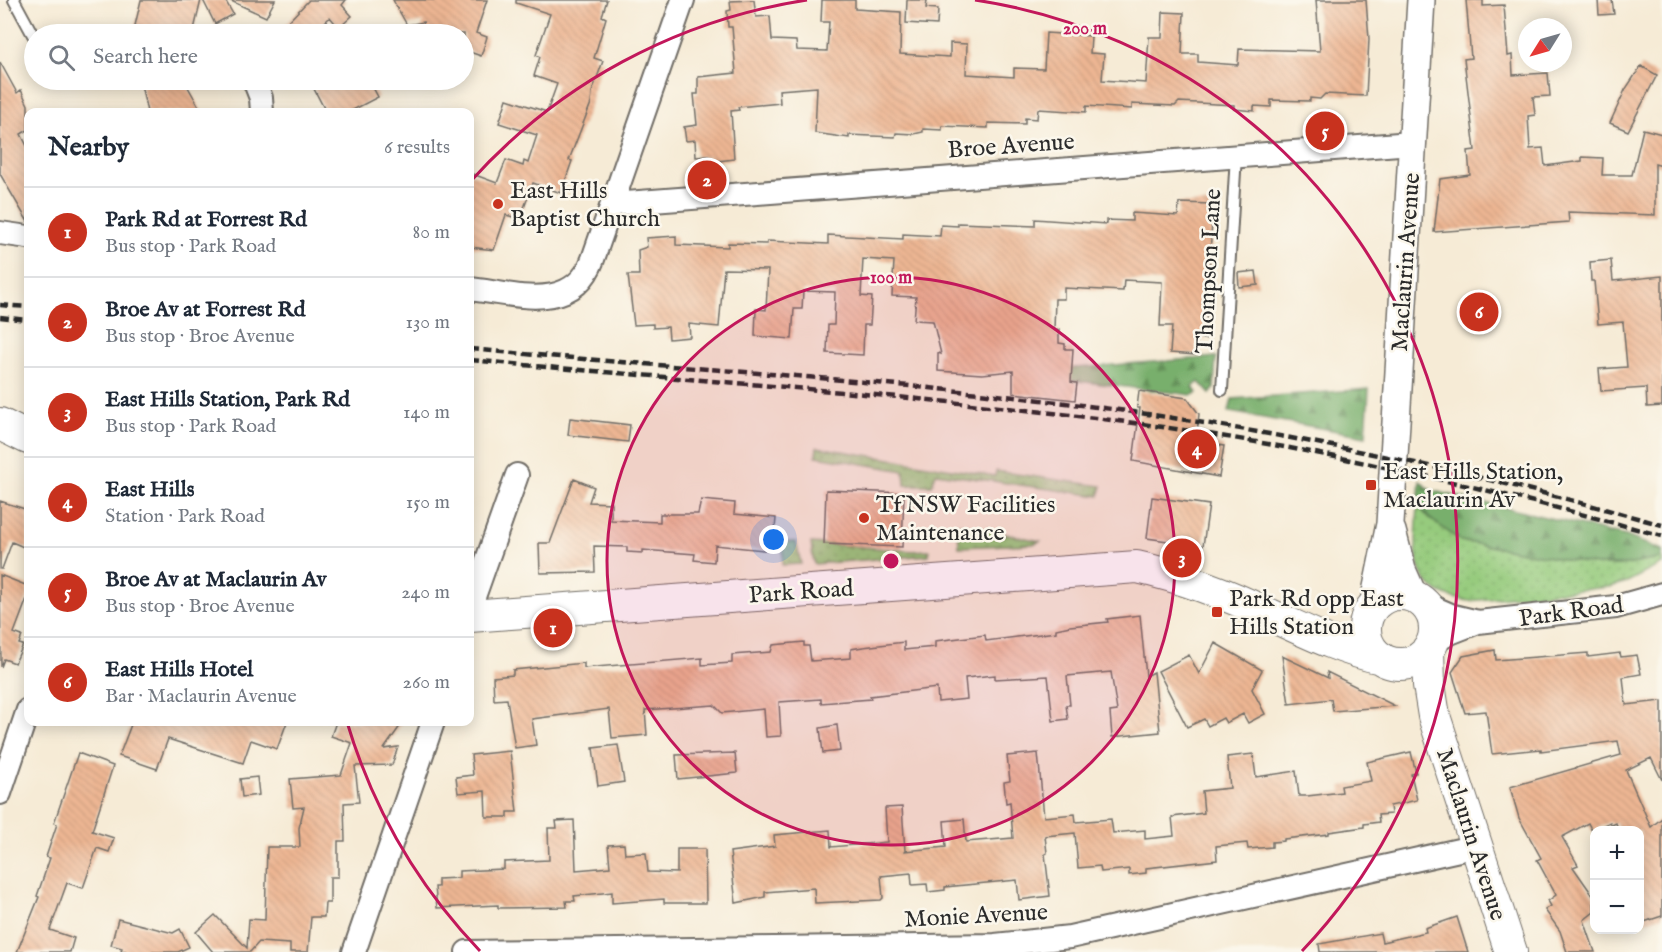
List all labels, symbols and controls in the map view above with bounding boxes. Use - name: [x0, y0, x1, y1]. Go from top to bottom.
- text: 200 m: [1063, 18, 1107, 41]
- north arrow: [1518, 18, 1572, 72]
- search box: [24, 24, 474, 90]
- icon: search: [45, 41, 78, 74]
- text: Search here: [93, 43, 198, 71]
- pin: 5: [1306, 108, 1344, 154]
- street label: Broe Avenue: [947, 127, 1076, 166]
- text: Nearby: [48, 131, 129, 164]
- text: 6 results: [384, 135, 450, 160]
- pin: 2: [688, 158, 726, 202]
- street label: Maclaurin Avenue: [1385, 172, 1428, 353]
- place label: East Hills Baptist Church: [510, 176, 660, 235]
- street label: Thompson Lane: [1190, 188, 1229, 354]
- marker: East Hills Baptist Church: [491, 197, 505, 211]
- text: Park Rd at Forrest Rd: [105, 206, 307, 234]
- text: 1: [64, 220, 71, 245]
- text: 80 m: [413, 220, 450, 245]
- text: Bus stop · Park Road: [105, 234, 276, 259]
- text: 100 m: [870, 267, 912, 290]
- pin: 6: [1460, 290, 1498, 334]
- text: Broe Av at Forrest Rd: [105, 296, 306, 324]
- text: 2: [63, 310, 72, 335]
- text: 130 m: [405, 310, 450, 335]
- text: Bus stop · Broe Avenue: [105, 324, 295, 349]
- text: East Hills Station, Park Rd: [105, 386, 350, 414]
- text: 3: [64, 400, 71, 425]
- text: 140 m: [403, 400, 450, 425]
- text: Bus stop · Park Road: [105, 414, 276, 439]
- pin: 4: [1178, 426, 1216, 472]
- place label: East Hills Station, Maclaurin Av: [1383, 457, 1563, 516]
- text: East Hills: [105, 476, 194, 504]
- marker: East Hills Station, Maclaurin Av: [1364, 478, 1378, 492]
- text: 4: [63, 490, 72, 515]
- text: 150 m: [406, 490, 450, 515]
- place label: TfNSW Facilities Maintenance: [876, 490, 1055, 549]
- text: Station · Park Road: [105, 504, 265, 529]
- marker: TfNSW Facilities Maintenance: [857, 511, 871, 525]
- your location: [759, 525, 788, 554]
- pin: 3: [1162, 536, 1202, 580]
- centre of rings: [881, 551, 901, 571]
- text: Broe Av at Maclaurin Av: [105, 566, 326, 594]
- street label: Park Road: [748, 573, 855, 612]
- text: 5: [64, 580, 71, 605]
- text: 240 m: [401, 580, 450, 605]
- place label: Park Rd opp East Hills Station: [1229, 584, 1404, 643]
- street label: Park Road: [1517, 590, 1626, 635]
- text: Bus stop · Broe Avenue: [105, 594, 295, 619]
- marker: Park Rd opp East Hills Station: [1210, 605, 1224, 619]
- pin: 1: [534, 606, 572, 650]
- text: East Hills Hotel: [105, 656, 253, 684]
- text: 6: [63, 670, 72, 695]
- text: 260 m: [403, 670, 450, 695]
- text: Bar · Maclaurin Avenue: [105, 684, 297, 709]
- street label: Maclaurin Avenue: [1428, 744, 1513, 924]
- map controls: [1590, 826, 1644, 934]
- button: +: [1590, 826, 1644, 880]
- button: −: [1590, 880, 1644, 934]
- street label: Monie Avenue: [903, 897, 1049, 936]

